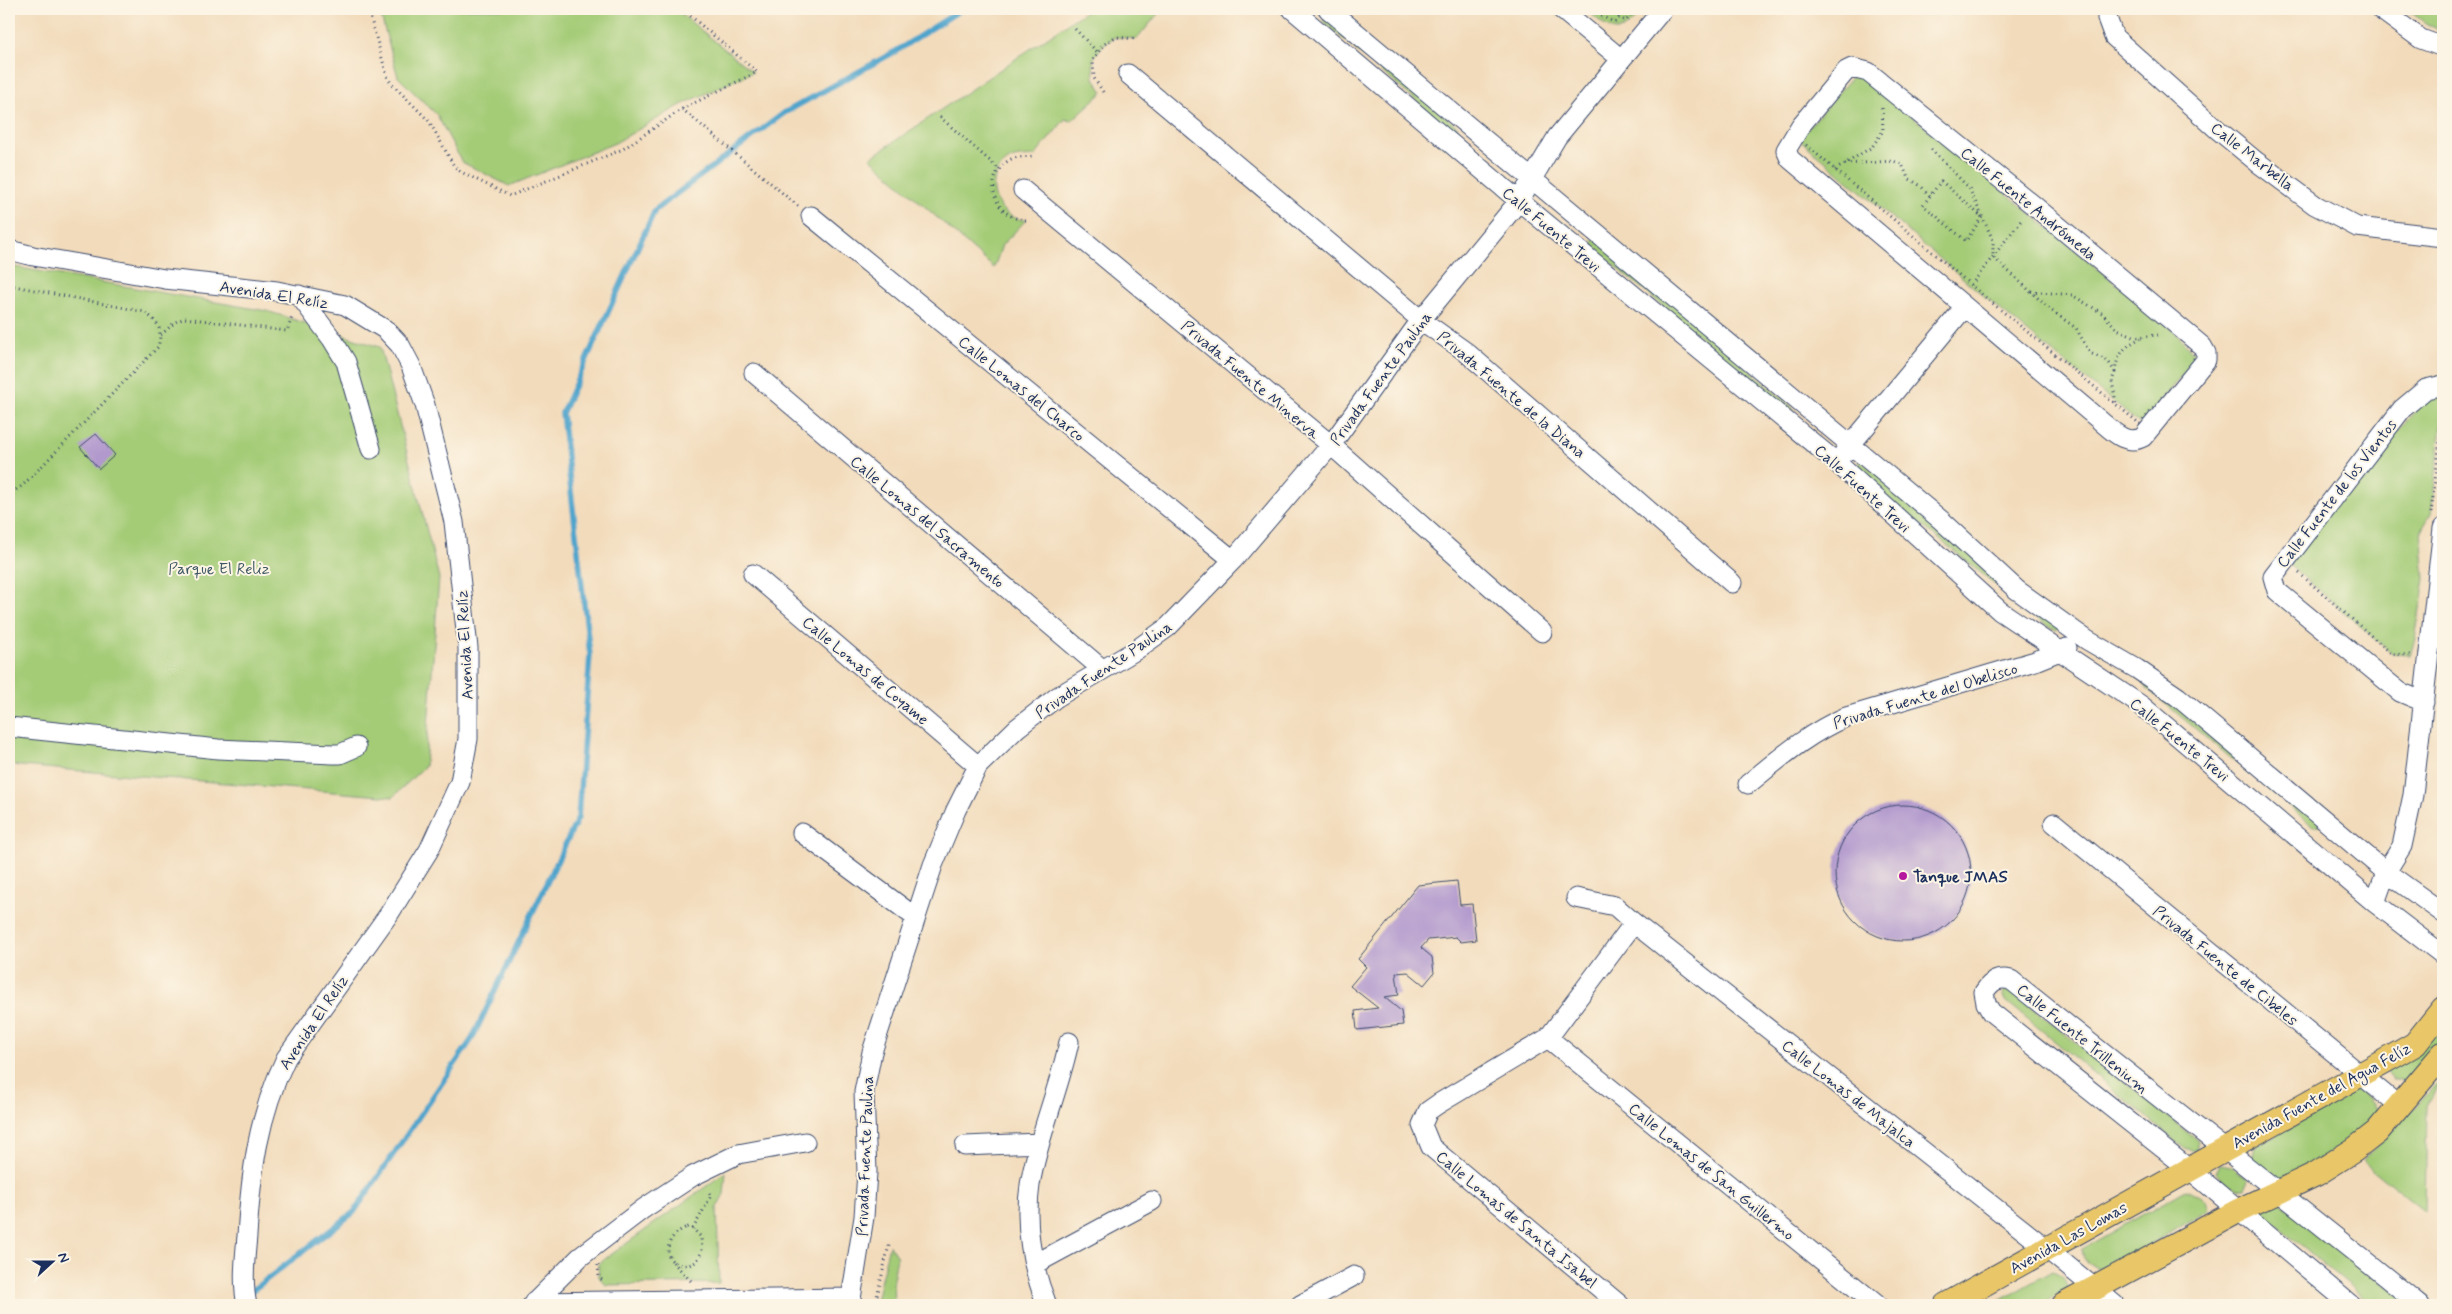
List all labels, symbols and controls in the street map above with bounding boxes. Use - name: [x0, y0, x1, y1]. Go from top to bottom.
- street label: Calle Marbella: [2206, 118, 2298, 196]
- street label: Calle Fuente Andrómeda: [1956, 143, 2101, 266]
- street label: Calle Fuente Trevi: [1497, 183, 1605, 278]
- street label: Avenida El Relíz: [218, 277, 330, 314]
- street label: Privada Fuente Paulina: [1325, 308, 1437, 450]
- street label: Privada Fuente Minerva: [1176, 316, 1324, 445]
- street label: Privada Fuente de la Diana: [1432, 327, 1590, 464]
- street label: Calle Lomas del Charco: [953, 332, 1089, 447]
- street label: Calle Fuente de los Vientos: [2273, 415, 2402, 573]
- street label: Calle Fuente Trevi: [1809, 440, 1915, 538]
- street label: Calle Lomas del Sacramento: [845, 451, 1009, 593]
- park label: Parque El Reliz: [168, 559, 270, 580]
- street label: Avenida El Relíz: [452, 590, 479, 700]
- street label: Calle Lomas de Coyame: [797, 612, 933, 730]
- street label: Privada Fuente Paulina: [1031, 617, 1176, 724]
- street label: Privada Fuente del Obelisco: [1831, 658, 2020, 735]
- street label: Calle Fuente Trevi: [2125, 693, 2234, 787]
- place label: Tanque JMAS: [1913, 867, 2007, 888]
- marker: Tanque JMAS: [1897, 870, 1909, 882]
- street label: Privada Fuente de Cibeles: [2148, 901, 2302, 1031]
- street label: Avenida El Relíz: [275, 971, 354, 1074]
- street label: Calle Fuente Trillenium: [2012, 980, 2152, 1099]
- street label: Calle Lomas de Majalca: [1777, 1035, 1919, 1153]
- street label: Avenida Fuente del Agua Felíz: [2229, 1038, 2415, 1155]
- street label: Privada Fuente Paulina: [852, 1075, 879, 1237]
- street label: Calle Lomas de San Guillermo: [1624, 1099, 1799, 1246]
- street label: Calle Lomas de Santa Isabel: [1431, 1147, 1601, 1294]
- street label: Avenida Las Lomas: [2006, 1197, 2131, 1279]
- north arrow: [28, 1236, 78, 1286]
- text: N: [53, 1250, 73, 1265]

